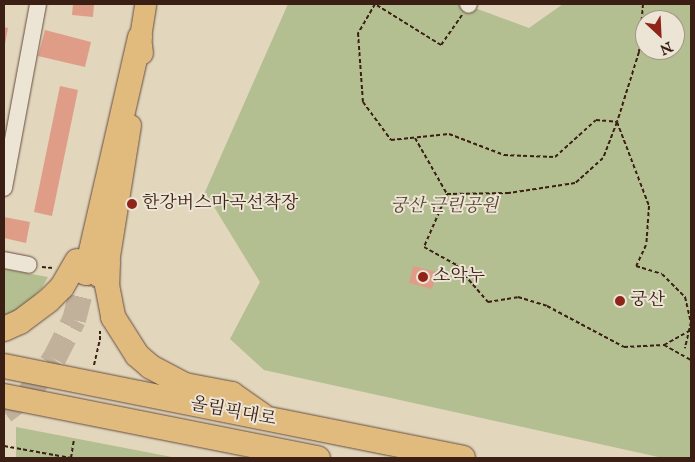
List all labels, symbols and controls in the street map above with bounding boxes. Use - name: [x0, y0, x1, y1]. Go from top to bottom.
- north arrow: [635, 10, 685, 60]
- text: N: [657, 37, 675, 58]
- place label: 한강버스마곡선착장: [142, 193, 298, 215]
- park label: 궁산 근린공원: [390, 196, 498, 218]
- marker: 한강버스마곡선착장: [126, 198, 138, 210]
- place label: 소악누: [433, 266, 485, 288]
- marker: 소악누: [417, 271, 429, 283]
- place label: 궁산: [630, 290, 665, 312]
- marker: 궁산: [614, 295, 626, 307]
- street label: 올림픽대로: [188, 394, 278, 432]

